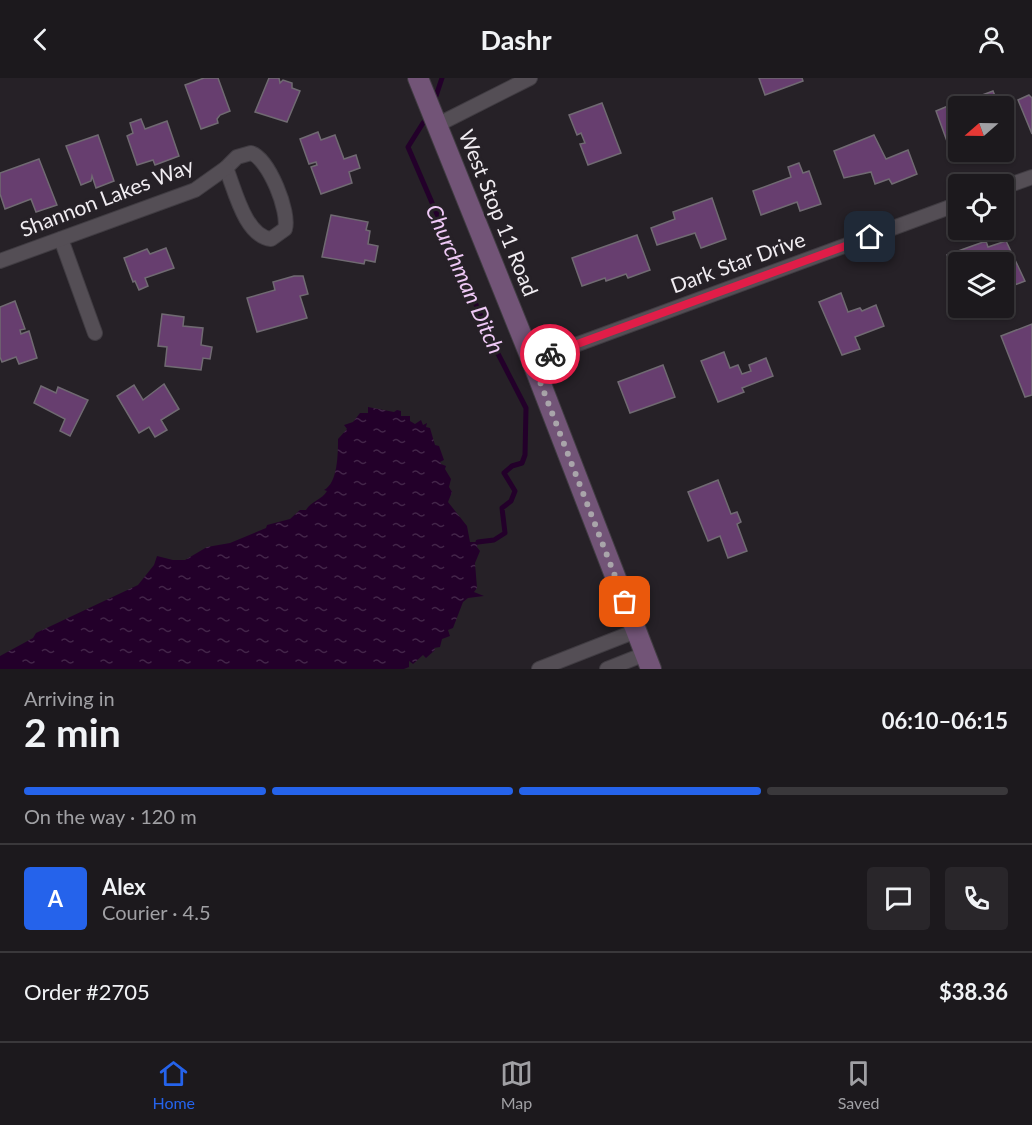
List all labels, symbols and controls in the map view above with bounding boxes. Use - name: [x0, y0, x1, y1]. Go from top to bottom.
- icon: back: [24, 23, 57, 56]
- text: Dashr: [480, 23, 552, 56]
- icon: person: [975, 23, 1008, 56]
- north arrow: [948, 96, 1014, 162]
- map controls: [948, 96, 1014, 318]
- street label: West Stop 11 Road: [455, 126, 544, 299]
- street label: Shannon Lakes Way: [16, 152, 197, 241]
- button: locate: [948, 174, 1014, 240]
- water label: Churchman Ditch: [420, 200, 510, 358]
- pin: [844, 211, 895, 262]
- icon: home: [853, 220, 886, 253]
- street label: Dark Star Drive: [667, 226, 808, 298]
- button: layers: [948, 252, 1014, 318]
- courier: [520, 324, 580, 384]
- icon: bike: [534, 338, 567, 371]
- pin: [599, 576, 650, 627]
- icon: bag: [608, 585, 641, 618]
- text: Arriving in: [24, 686, 115, 710]
- text: 06:10–06:15: [882, 707, 1008, 734]
- text: 2 min: [24, 709, 121, 755]
- text: On the way · 120 m: [24, 804, 197, 828]
- button: chat: [867, 867, 930, 930]
- button: phone: [945, 867, 1008, 930]
- text: Alex: [102, 873, 146, 900]
- text: A: [48, 885, 63, 912]
- text: Courier · 4.5: [102, 900, 211, 924]
- text: Order #2705: [24, 978, 150, 1005]
- text: $38.36: [939, 978, 1008, 1005]
- tab: Home: [152, 1057, 195, 1112]
- tab: Map: [500, 1057, 533, 1112]
- tab: Saved: [838, 1057, 880, 1112]

